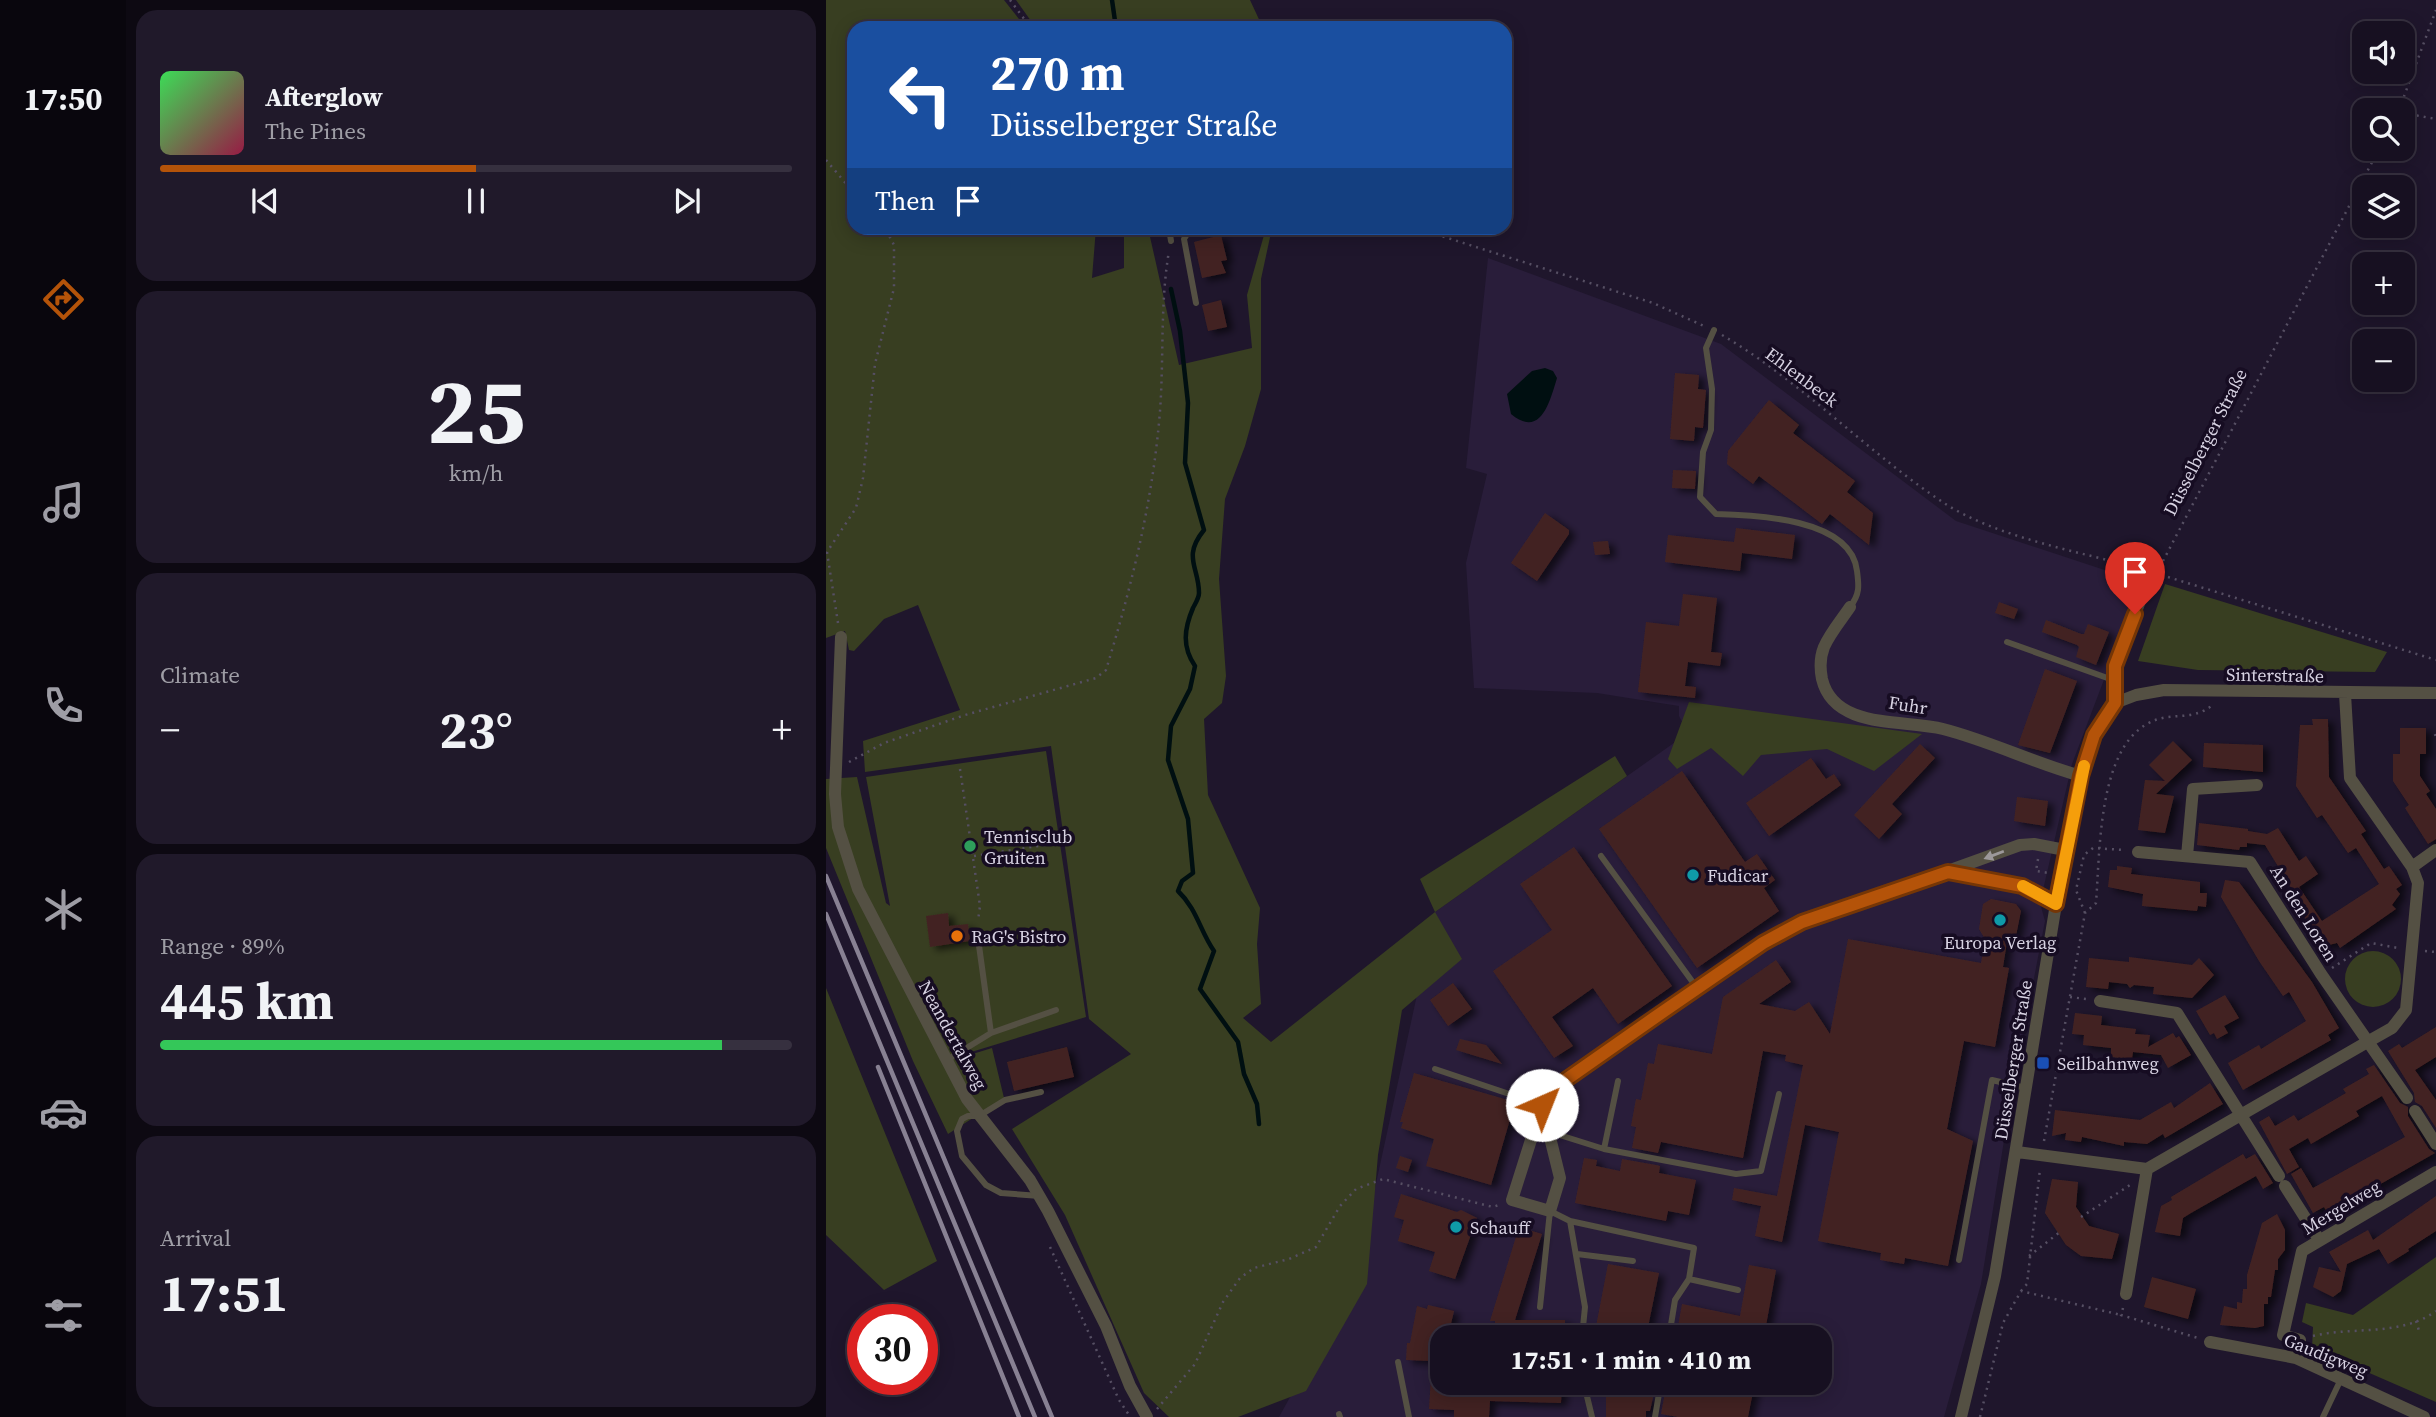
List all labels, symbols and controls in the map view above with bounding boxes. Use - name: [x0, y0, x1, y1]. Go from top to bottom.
- map controls: [2352, 21, 2415, 392]
- button: sound: [2352, 21, 2415, 84]
- text: 270 m: [990, 39, 1125, 106]
- icon: left: [875, 49, 966, 140]
- text: 17:50: [24, 77, 102, 121]
- text: Afterglow: [265, 79, 383, 115]
- button: search: [2352, 98, 2415, 161]
- text: Düsselberger Straße: [990, 103, 1277, 147]
- text: The Pines: [265, 115, 366, 147]
- button: layers: [2352, 175, 2415, 238]
- icon: previous: [246, 182, 284, 220]
- icon: pause: [457, 182, 495, 220]
- icon: next: [668, 182, 706, 220]
- icon: arrive: [949, 182, 987, 220]
- text: Then: [875, 183, 935, 219]
- button: +: [2352, 252, 2415, 315]
- icon: directions: [39, 275, 88, 324]
- button: −: [2352, 329, 2415, 392]
- street label: Ehlenbeck: [1760, 341, 1844, 413]
- text: 25: [427, 349, 525, 473]
- street label: Düsselberger Straße: [2157, 364, 2253, 520]
- text: km/h: [449, 457, 503, 489]
- icon: music: [39, 478, 88, 527]
- pin: [2105, 542, 2165, 614]
- icon: arrive: [2116, 553, 2154, 591]
- text: Climate: [160, 659, 240, 691]
- street label: Sinterstraße: [2226, 662, 2324, 688]
- icon: phone: [39, 681, 88, 730]
- street label: Fuhr: [1887, 690, 1930, 720]
- text: 23°: [439, 694, 513, 765]
- text: −: [160, 704, 180, 756]
- text: +: [772, 704, 792, 756]
- place label: Tennisclub Gruiten: [984, 824, 1072, 870]
- marker: Tennisclub Gruiten: [962, 838, 978, 854]
- one-way arrow: [1983, 849, 2004, 860]
- street label: An den Loren: [2264, 860, 2344, 966]
- place label: Fudicar: [1707, 863, 1769, 888]
- marker: Fudicar: [1685, 867, 1701, 883]
- icon: climate: [39, 885, 88, 934]
- marker: Europa Verlag: [1992, 912, 2008, 928]
- place label: RaG's Bistro: [971, 924, 1066, 949]
- marker: RaG's Bistro: [949, 928, 965, 944]
- text: Range · 89%: [160, 930, 285, 962]
- place label: Europa Verlag: [1944, 930, 2056, 955]
- text: 445 km: [160, 965, 334, 1036]
- street label: Neandertalweg: [913, 976, 993, 1094]
- street label: Düsselberger Straße: [1988, 978, 2038, 1142]
- place label: Seilbahnweg: [2057, 1051, 2159, 1076]
- marker: Seilbahnweg: [2035, 1055, 2051, 1071]
- position arrow: [1505, 1068, 1579, 1142]
- icon: car: [39, 1088, 88, 1137]
- street label: Mergelweg: [2297, 1174, 2385, 1240]
- place label: Schauff: [1470, 1215, 1532, 1240]
- marker: Schauff: [1448, 1219, 1464, 1235]
- text: Arrival: [160, 1222, 231, 1254]
- text: 17:51: [160, 1257, 288, 1328]
- icon: filters: [39, 1291, 88, 1340]
- speed limit sign: 30: [847, 1304, 938, 1395]
- street label: Gaudigweg: [2280, 1327, 2372, 1383]
- text: 17:51 · 1 min · 410 m: [1511, 1342, 1751, 1378]

